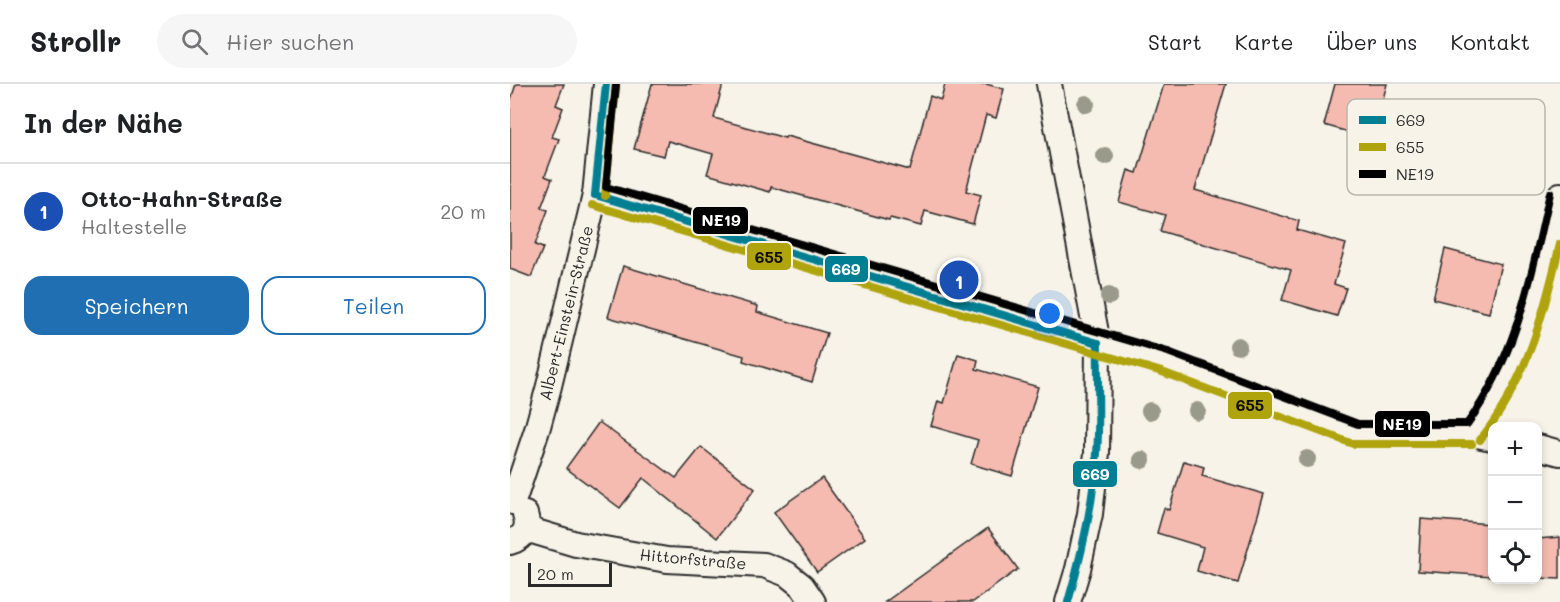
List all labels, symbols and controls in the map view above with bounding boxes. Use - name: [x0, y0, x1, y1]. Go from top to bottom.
- search box: [157, 14, 577, 68]
- text: Strollr: [30, 23, 121, 59]
- icon: search: [178, 25, 211, 58]
- text: Hier suchen: [226, 27, 354, 56]
- text: Start: [1148, 28, 1202, 55]
- text: Karte: [1235, 28, 1293, 55]
- text: Über uns: [1326, 28, 1417, 55]
- text: Kontakt: [1450, 28, 1530, 55]
- legend: [1347, 99, 1545, 195]
- text: In der Nähe: [24, 106, 183, 140]
- text: 669: [1396, 109, 1425, 130]
- text: 655: [1396, 136, 1424, 157]
- text: NE19: [1396, 163, 1434, 184]
- text: Otto-Hahn-Straße: [81, 184, 282, 213]
- text: 1: [39, 198, 48, 224]
- text: 20 m: [440, 198, 486, 224]
- line badge: NE19: [692, 206, 749, 235]
- text: NE19: [701, 209, 741, 230]
- text: Haltestelle: [81, 213, 187, 239]
- street label: Albert-Einstein-Straße: [534, 223, 597, 402]
- line badge: 655: [746, 242, 792, 271]
- text: 655: [755, 246, 783, 267]
- line badge: 669: [824, 255, 869, 283]
- text: 669: [832, 258, 861, 279]
- pin: 1: [940, 258, 978, 302]
- button: Speichern: [24, 276, 249, 335]
- button: Teilen: [261, 276, 486, 335]
- your location: [1035, 299, 1064, 328]
- line badge: 655: [1227, 391, 1273, 420]
- text: 655: [1236, 394, 1264, 415]
- line badge: NE19: [1374, 410, 1431, 438]
- text: NE19: [1382, 413, 1422, 434]
- map controls: [1488, 422, 1542, 584]
- button: +: [1488, 422, 1542, 476]
- line badge: 669: [1072, 460, 1118, 488]
- text: 669: [1081, 463, 1110, 484]
- button: −: [1488, 476, 1542, 530]
- button: locate: [1488, 530, 1542, 584]
- street label: Hittorfstraße: [639, 543, 747, 574]
- scale bar: [528, 560, 612, 588]
- text: 20 m: [537, 563, 574, 584]

